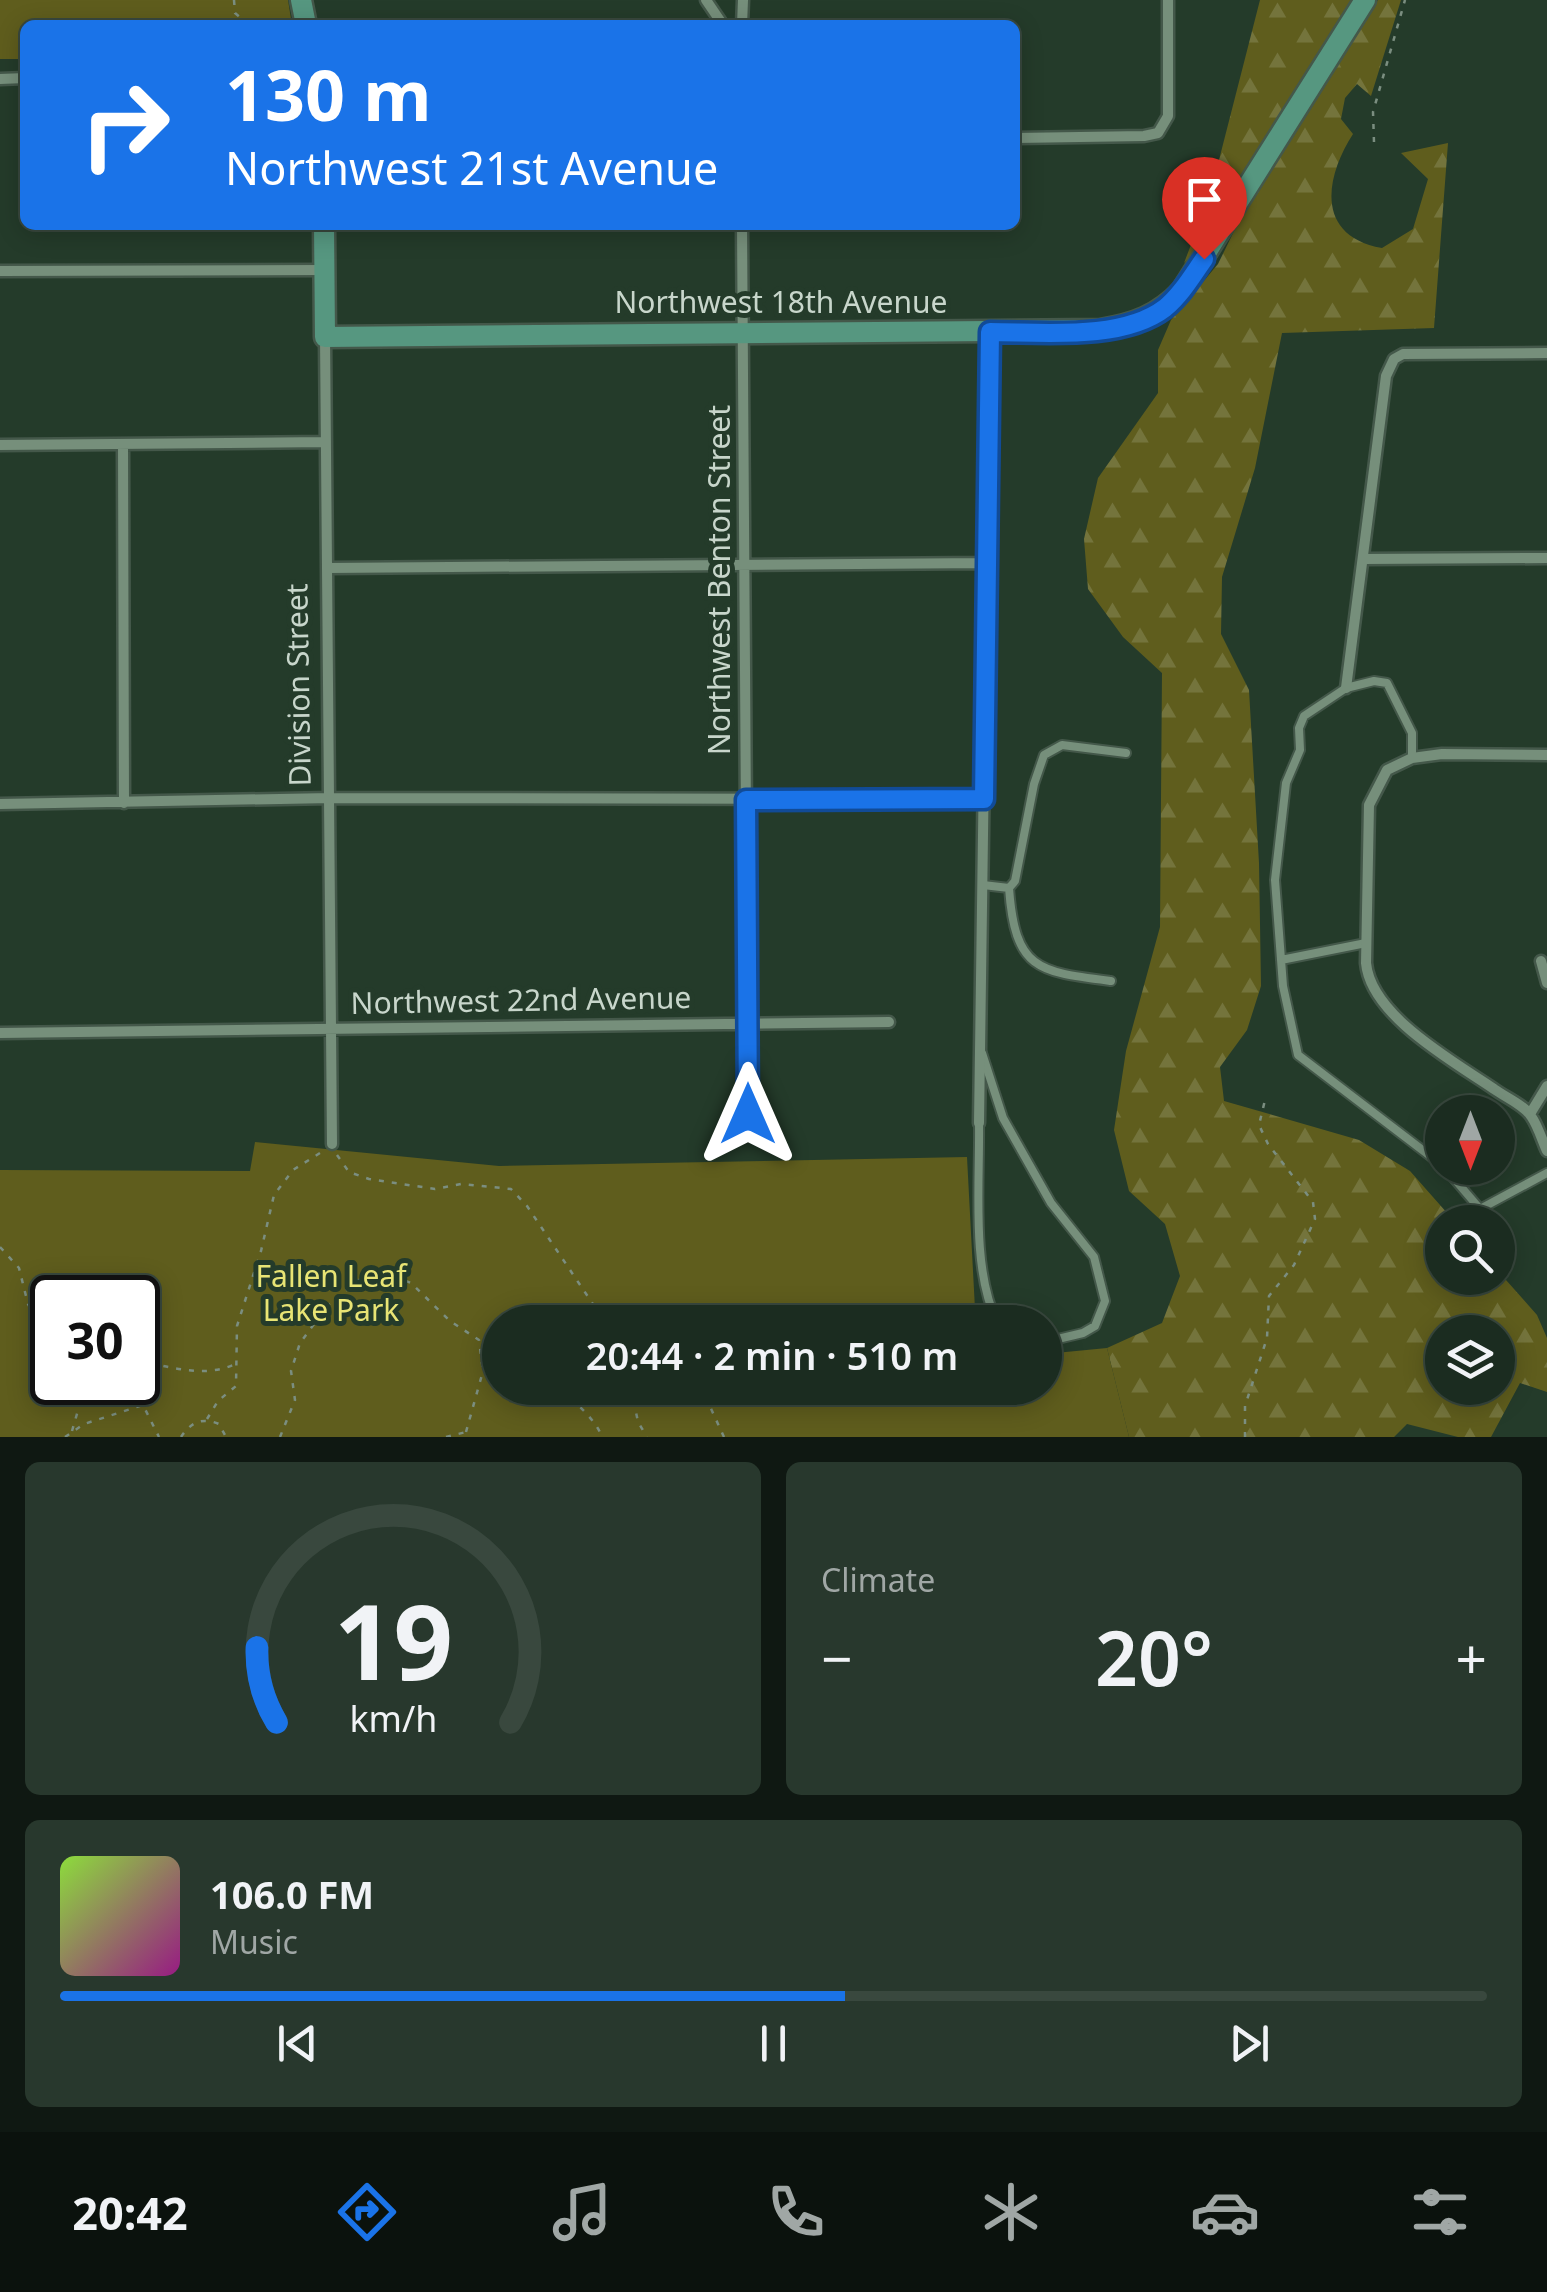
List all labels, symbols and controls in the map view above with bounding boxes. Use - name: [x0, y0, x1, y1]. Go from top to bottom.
- text: 130 m: [225, 46, 432, 142]
- icon: right: [60, 60, 190, 190]
- text: Northwest 21st Avenue: [225, 137, 718, 198]
- pin: [1162, 157, 1247, 260]
- icon: arrive: [1177, 172, 1232, 227]
- street label: Northwest 18th Avenue: [614, 281, 948, 322]
- street label: Northwest Benton Street: [698, 405, 739, 755]
- street label: Division Street: [275, 583, 320, 787]
- street label: Northwest 22nd Avenue: [350, 976, 692, 1023]
- position arrow: [696, 1062, 800, 1166]
- north arrow: [1425, 1095, 1515, 1185]
- map controls: [1425, 1095, 1515, 1405]
- button: search: [1425, 1205, 1515, 1295]
- park label: Fallen Leaf Lake Park: [256, 1255, 408, 1330]
- speed limit sign: 30: [30, 1275, 160, 1405]
- button: layers: [1425, 1315, 1515, 1405]
- text: 20:44 · 2 min · 510 m: [586, 1329, 958, 1381]
- text: Climate: [821, 1558, 935, 1601]
- text: 19: [334, 1569, 452, 1710]
- text: 20°: [1095, 1606, 1213, 1708]
- text: −: [821, 1620, 852, 1695]
- text: +: [1456, 1620, 1487, 1695]
- text: km/h: [349, 1694, 437, 1742]
- text: 106.0 FM: [210, 1868, 374, 1920]
- text: Music: [210, 1920, 298, 1963]
- icon: previous: [270, 2016, 325, 2071]
- icon: pause: [746, 2016, 801, 2071]
- icon: next: [1222, 2016, 1277, 2071]
- icon: directions: [332, 2177, 402, 2247]
- icon: music: [547, 2177, 617, 2247]
- icon: phone: [761, 2177, 831, 2247]
- icon: climate: [976, 2177, 1046, 2247]
- icon: car: [1190, 2177, 1260, 2247]
- icon: filters: [1405, 2177, 1475, 2247]
- text: 20:42: [72, 2182, 188, 2243]

